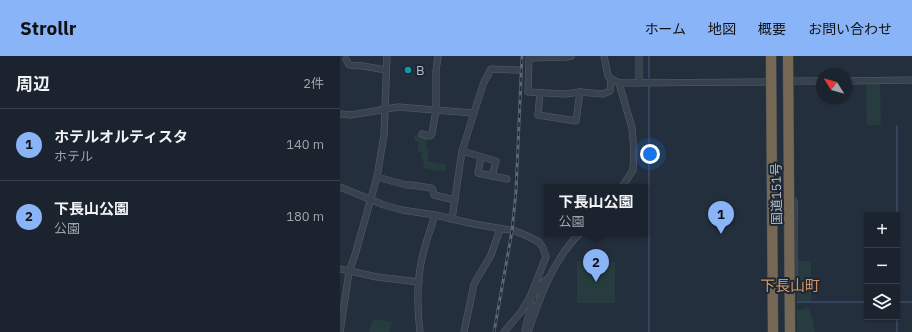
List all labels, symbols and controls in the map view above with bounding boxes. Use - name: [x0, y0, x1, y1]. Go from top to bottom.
- text: Strollr: [20, 16, 76, 40]
- text: ホーム: [644, 20, 686, 38]
- text: 地図: [708, 20, 736, 38]
- text: 概要: [758, 20, 786, 38]
- text: お問い合わせ: [808, 20, 892, 38]
- place label: B: [416, 62, 425, 79]
- marker: B: [403, 65, 413, 75]
- north arrow: [816, 68, 852, 104]
- text: 周辺: [16, 73, 50, 95]
- text: 2件: [303, 75, 324, 92]
- text: ホテルオルティスタ: [54, 127, 188, 146]
- text: 1: [25, 136, 33, 153]
- text: 140 m: [286, 136, 324, 153]
- your location: [640, 144, 660, 164]
- text: ホテル: [54, 148, 93, 165]
- street label: 国道151号: [767, 163, 786, 225]
- popup: [544, 184, 648, 236]
- text: 下長山公園: [558, 192, 634, 211]
- text: 下長山公園: [54, 199, 129, 218]
- pin: 1: [708, 201, 734, 234]
- text: 2: [25, 208, 33, 225]
- text: 180 m: [286, 208, 324, 225]
- map controls: [864, 212, 900, 320]
- button: +: [864, 212, 900, 248]
- text: 公園: [558, 213, 585, 230]
- text: 公園: [54, 220, 80, 237]
- button: −: [864, 248, 900, 284]
- pin: 2: [583, 249, 609, 282]
- district label: 下長山町: [760, 276, 820, 295]
- button: layers: [864, 284, 900, 320]

